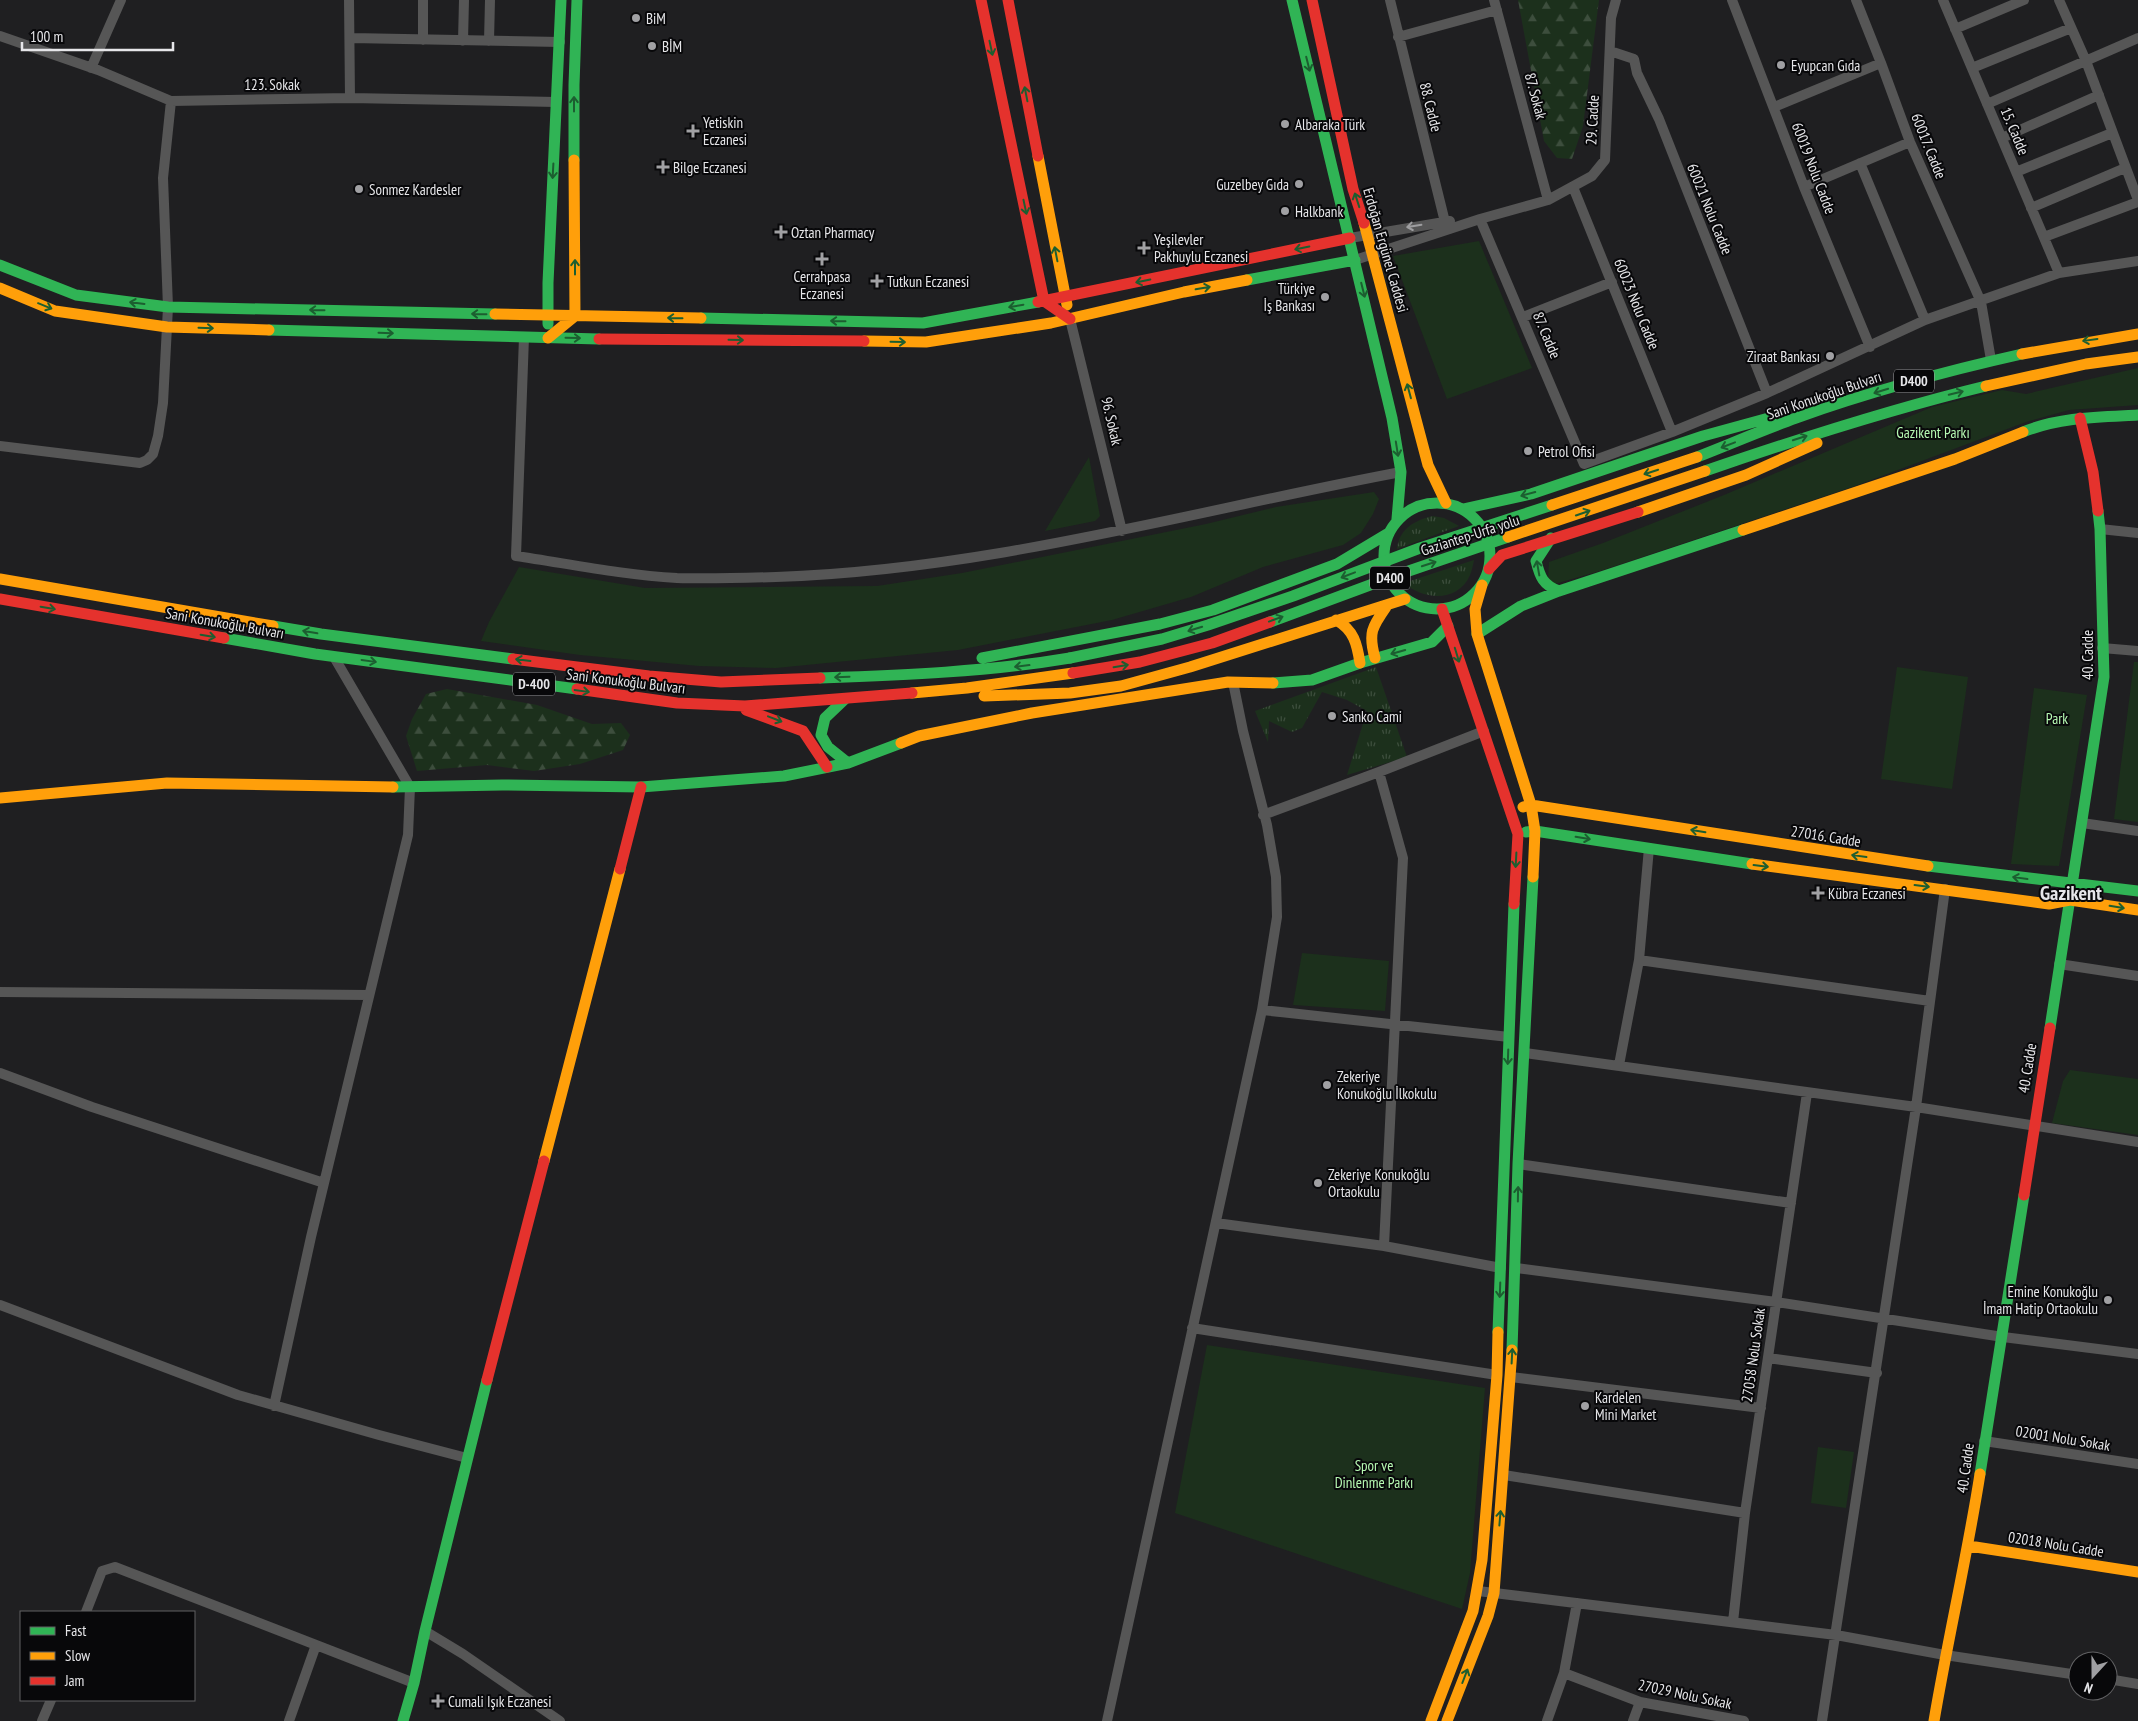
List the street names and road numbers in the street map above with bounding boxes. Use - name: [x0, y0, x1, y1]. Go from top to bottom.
- street label: 87. Sokak: [1521, 71, 1551, 122]
- street label: 123. Sokak: [244, 75, 300, 94]
- street label: 88. Cadde: [1416, 80, 1446, 134]
- street label: 29. Cadde: [1581, 94, 1603, 146]
- street label: 15. Cadde: [1996, 104, 2034, 158]
- street label: 60017. Cadde: [1907, 110, 1951, 182]
- street label: 60019 Nolu Cadde: [1788, 120, 1840, 216]
- street label: 60021 Nolu Cadde: [1683, 161, 1737, 257]
- street label: Erdoğan Ergünel Caddesi: [1359, 185, 1413, 315]
- street label: 60023 Nolu Cadde: [1610, 256, 1664, 352]
- street label: 87. Cadde: [1529, 309, 1565, 361]
- street label: Sani Konukoğlu Bulvarı: [1764, 366, 1884, 424]
- road number: D400: [1894, 370, 1934, 392]
- street label: 96. Sokak: [1097, 395, 1127, 447]
- street label: Gaziantep-Urfa yolu: [1418, 510, 1522, 560]
- road number: D400: [1370, 566, 1410, 590]
- street label: Sani Konukoğlu Bulvarı: [164, 603, 286, 643]
- street label: 40. Cadde: [2078, 630, 2097, 680]
- street label: Sani Konukoğlu Bulvarı: [565, 664, 687, 698]
- road number: D-400: [513, 672, 555, 696]
- street label: 27016. Cadde: [1790, 821, 1862, 851]
- street label: 40. Cadde: [2014, 1042, 2040, 1094]
- street label: 27058 Nolu Sokak: [1737, 1306, 1769, 1403]
- street label: 02001 Nolu Sokak: [2014, 1421, 2112, 1455]
- street label: 40. Cadde: [1952, 1442, 1978, 1494]
- street label: 02018 Nolu Cadde: [2007, 1527, 2105, 1561]
- street label: 27029 Nolu Sokak: [1636, 1675, 1734, 1713]

